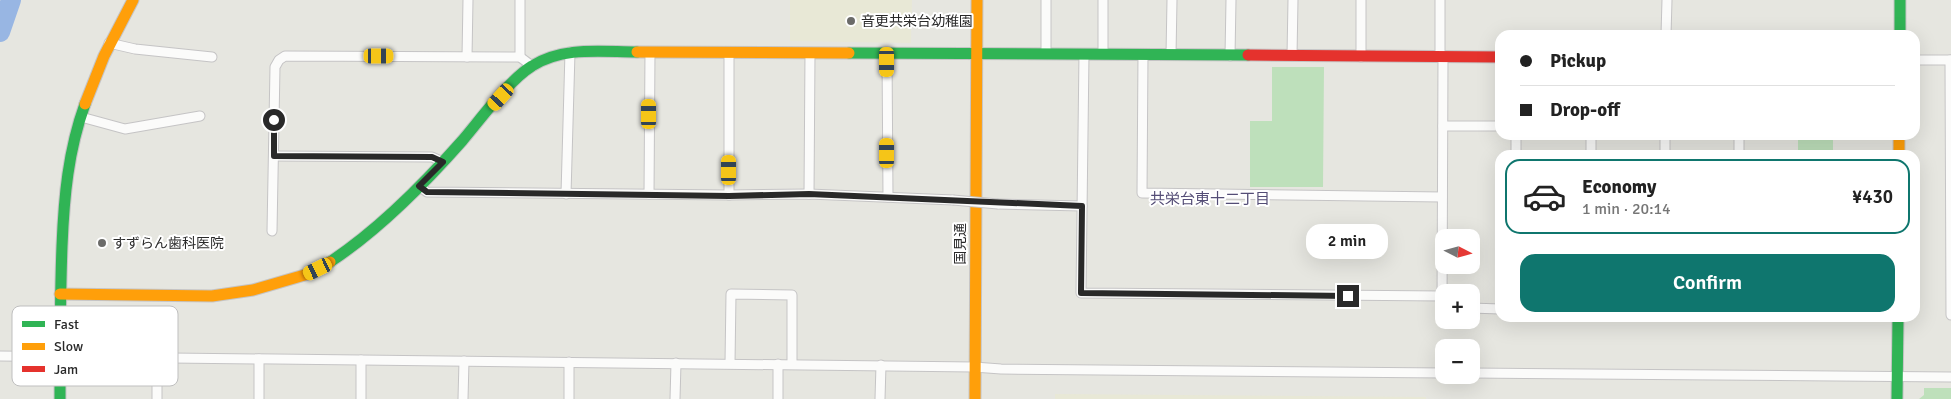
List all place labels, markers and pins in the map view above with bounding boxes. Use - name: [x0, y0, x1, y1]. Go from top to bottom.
- place label: 音更共栄台幼稚園: [861, 13, 973, 30]
- marker: 音更共栄台幼稚園: [845, 15, 857, 27]
- place label: すずらん歯科医院: [112, 235, 224, 252]
- marker: すずらん歯科医院: [96, 237, 108, 249]

